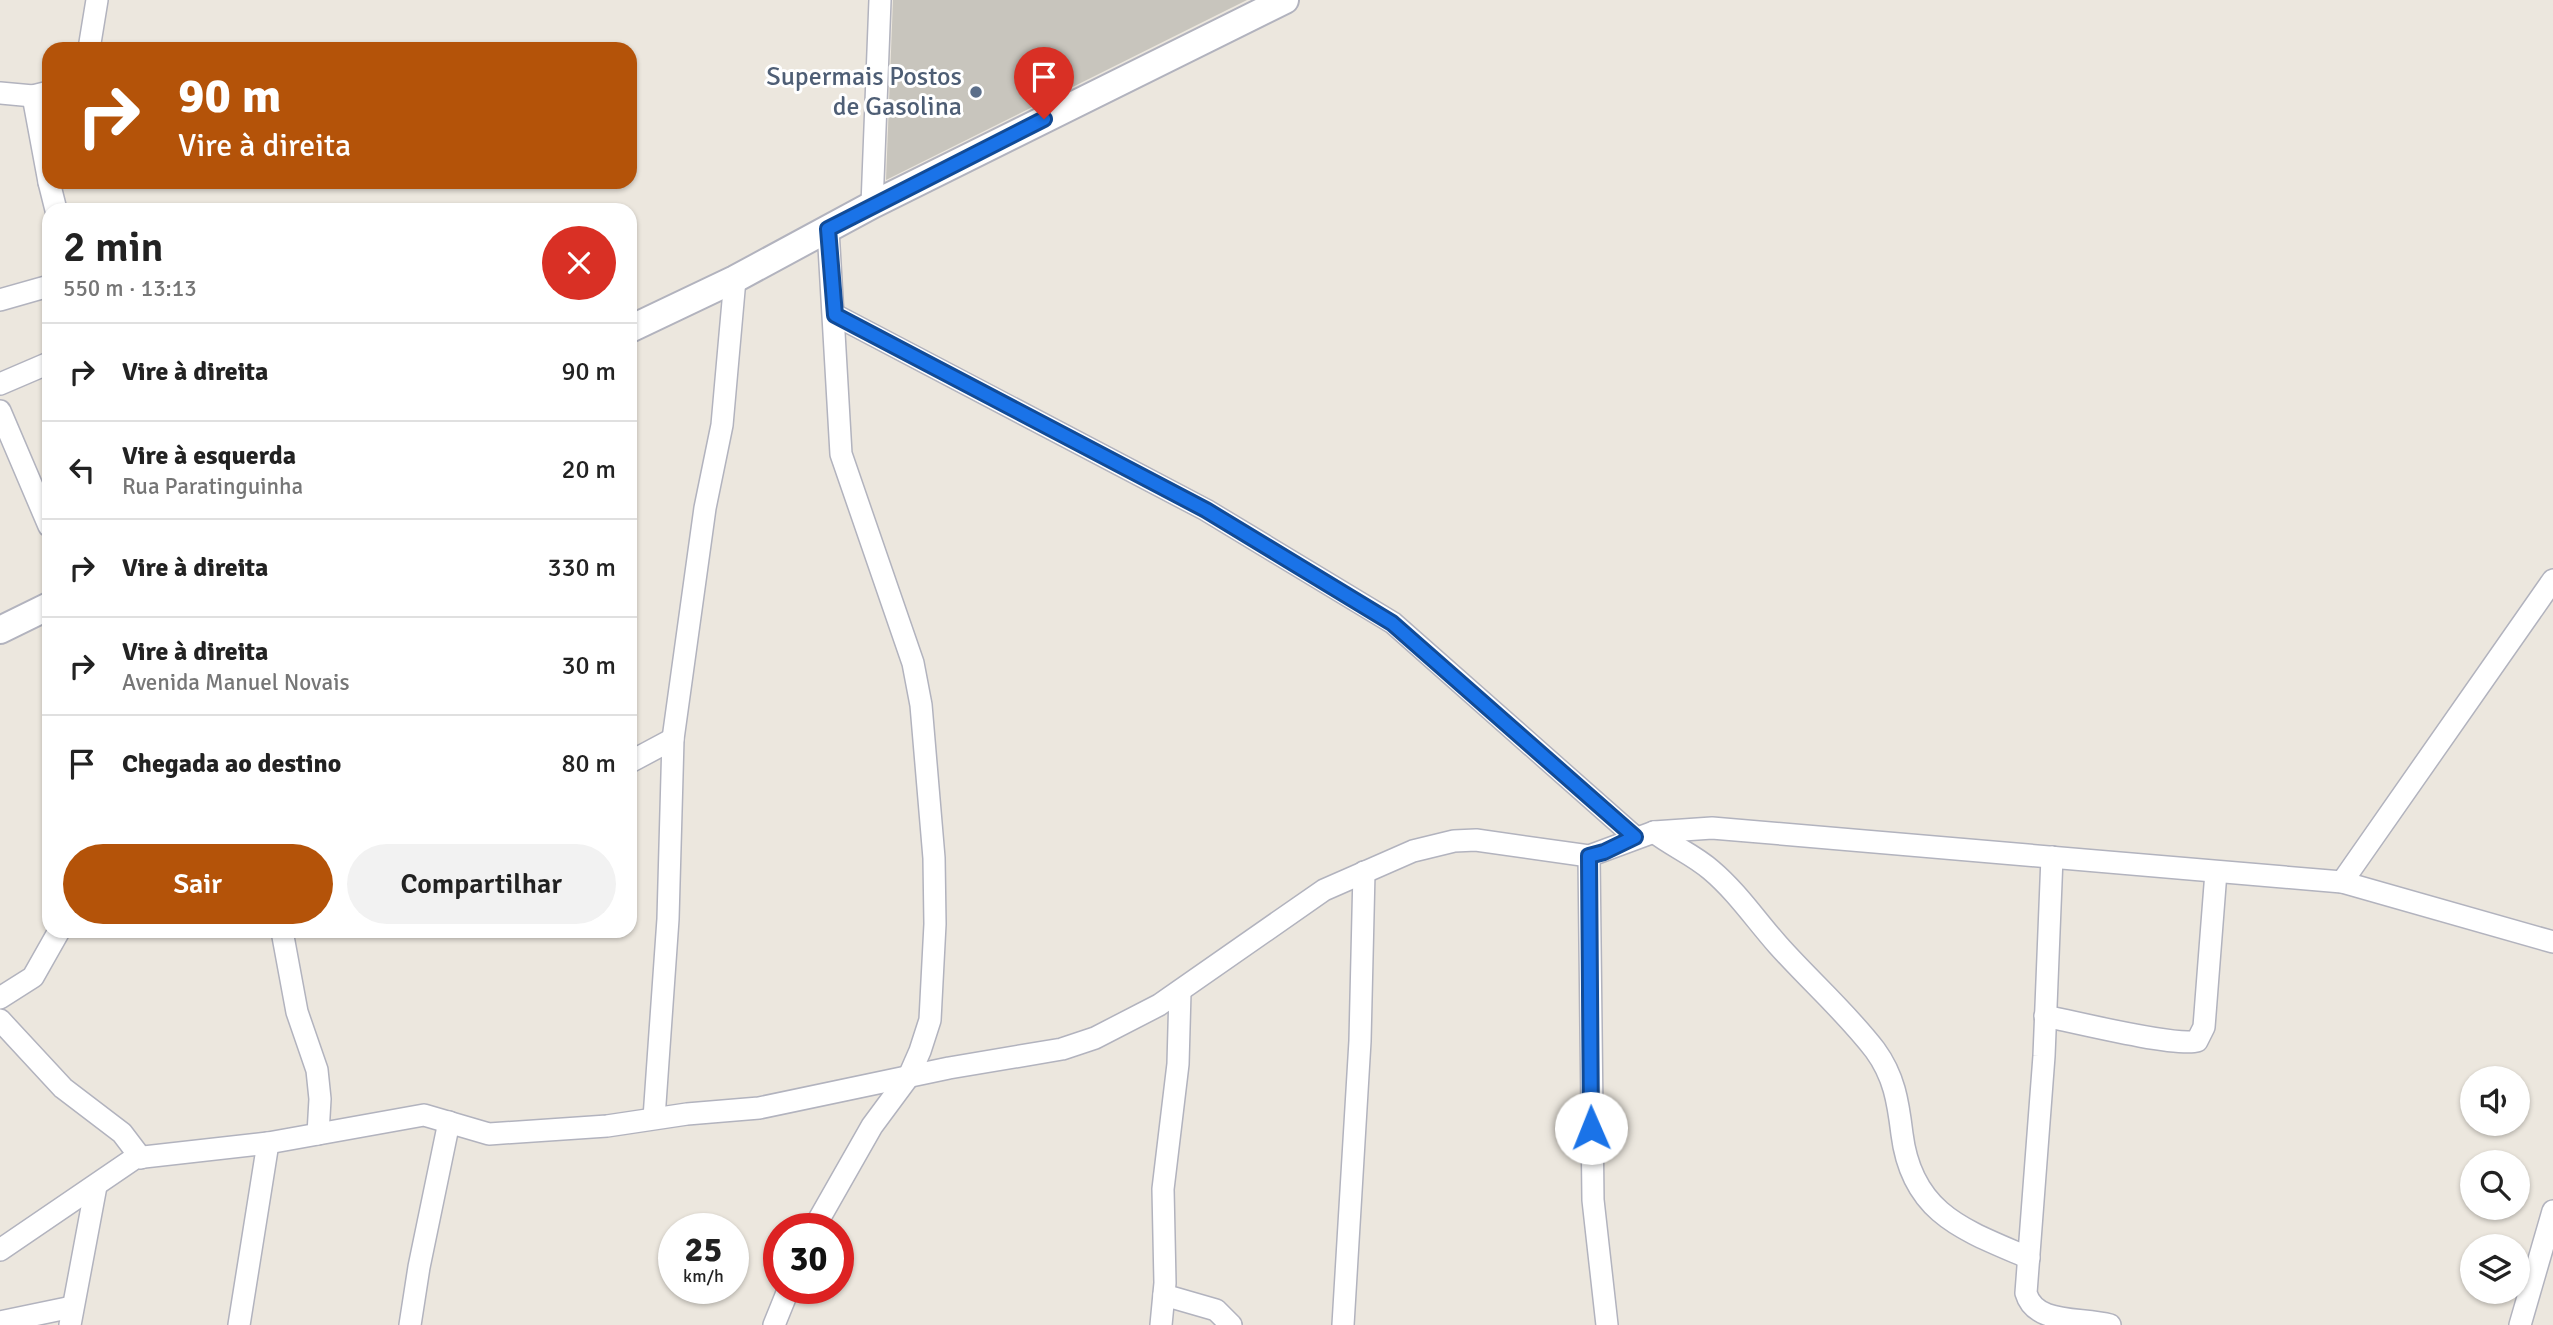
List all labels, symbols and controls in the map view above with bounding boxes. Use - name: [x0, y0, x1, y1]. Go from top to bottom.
- pin: [1014, 47, 1074, 119]
- icon: arrive: [1025, 58, 1063, 96]
- place label: Supermais Postos de Gasolina: [766, 61, 962, 123]
- text: 90 m: [178, 66, 281, 126]
- icon: right: [63, 70, 154, 161]
- marker: Supermais Postos de Gasolina: [968, 84, 984, 100]
- text: Vire à direita: [178, 126, 351, 165]
- text: 2 min: [63, 222, 164, 273]
- button: close: [542, 226, 616, 300]
- text: 550 m · 13:13: [63, 274, 197, 303]
- icon: right: [63, 353, 101, 391]
- text: Vire à direita: [122, 356, 268, 388]
- text: 90 m: [561, 356, 616, 388]
- text: Vire à esquerda: [122, 440, 296, 472]
- icon: left: [63, 451, 101, 489]
- text: 20 m: [561, 454, 616, 486]
- text: Rua Paratinguinha: [122, 472, 303, 501]
- icon: right: [63, 549, 101, 587]
- text: Vire à direita: [122, 552, 268, 584]
- text: 330 m: [547, 552, 616, 584]
- text: Vire à direita: [122, 636, 268, 668]
- icon: right: [63, 647, 101, 685]
- text: 30 m: [561, 650, 616, 682]
- text: Avenida Manuel Novais: [122, 668, 349, 697]
- icon: arrive: [63, 745, 101, 783]
- text: Chegada ao destino: [122, 748, 341, 780]
- text: 80 m: [561, 748, 616, 780]
- button: Sair: [63, 844, 333, 924]
- button: Compartilhar: [347, 844, 616, 924]
- map controls: [2460, 1066, 2530, 1304]
- button: sound: [2460, 1066, 2530, 1136]
- position arrow: [1554, 1091, 1628, 1165]
- button: search: [2460, 1150, 2530, 1220]
- speed limit sign: 30: [763, 1213, 854, 1304]
- text: 25: [685, 1228, 722, 1271]
- button: layers: [2460, 1234, 2530, 1304]
- text: km/h: [683, 1265, 724, 1287]

